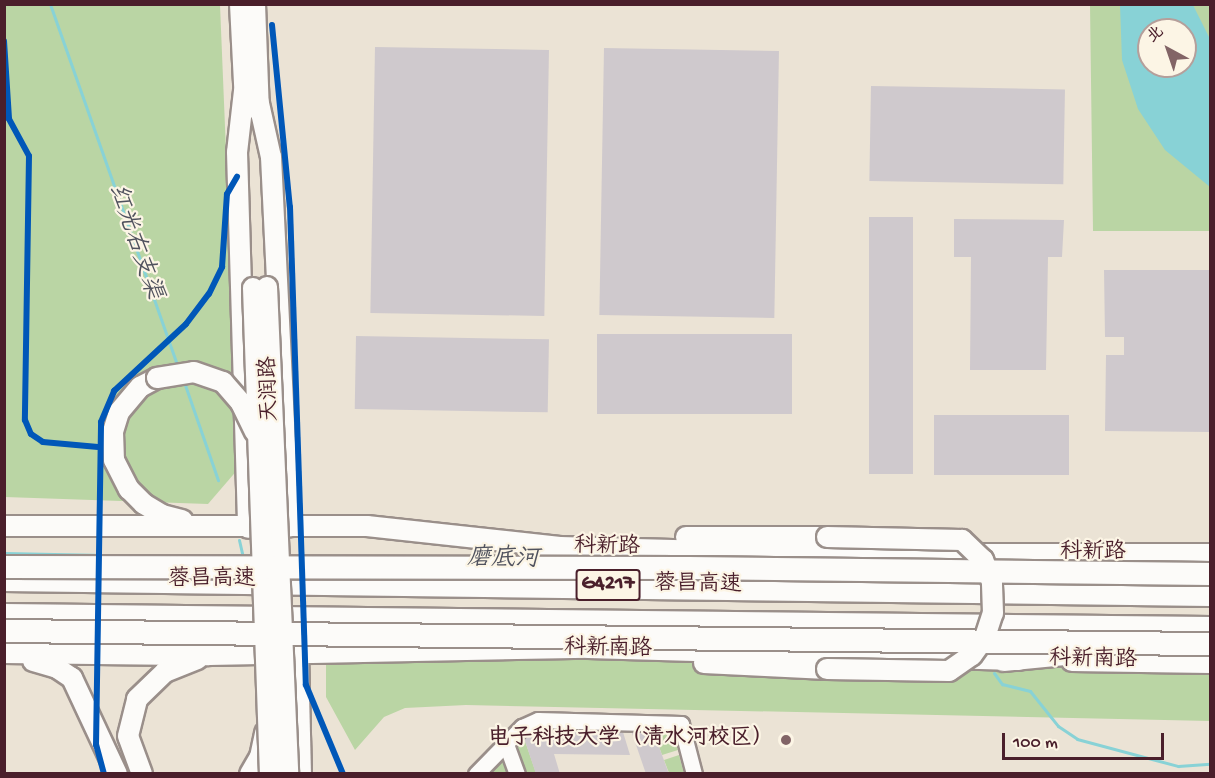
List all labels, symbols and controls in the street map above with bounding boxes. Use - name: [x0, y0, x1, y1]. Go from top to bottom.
- north arrow: [1137, 18, 1197, 78]
- text: 北: [1144, 23, 1169, 48]
- water label: 红光右支渠: [101, 181, 167, 303]
- street label: 天润路: [257, 356, 285, 422]
- street label: 科新路: [574, 534, 640, 562]
- street label: 科新路: [1060, 541, 1126, 567]
- water label: 磨底河: [467, 545, 539, 575]
- road number: G4217: [575, 567, 641, 603]
- street label: 蓉昌高速: [168, 568, 256, 594]
- street label: 蓉昌高速: [654, 572, 742, 600]
- street label: 科新南路: [564, 636, 652, 664]
- street label: 科新南路: [1049, 647, 1137, 675]
- scale bar: [1005, 721, 1167, 759]
- place label: 电子科技大学（清水河校区）: [488, 727, 774, 753]
- marker: 电子科技大学（清水河校区）: [779, 733, 793, 747]
- text: 100 m: [1013, 733, 1058, 754]

